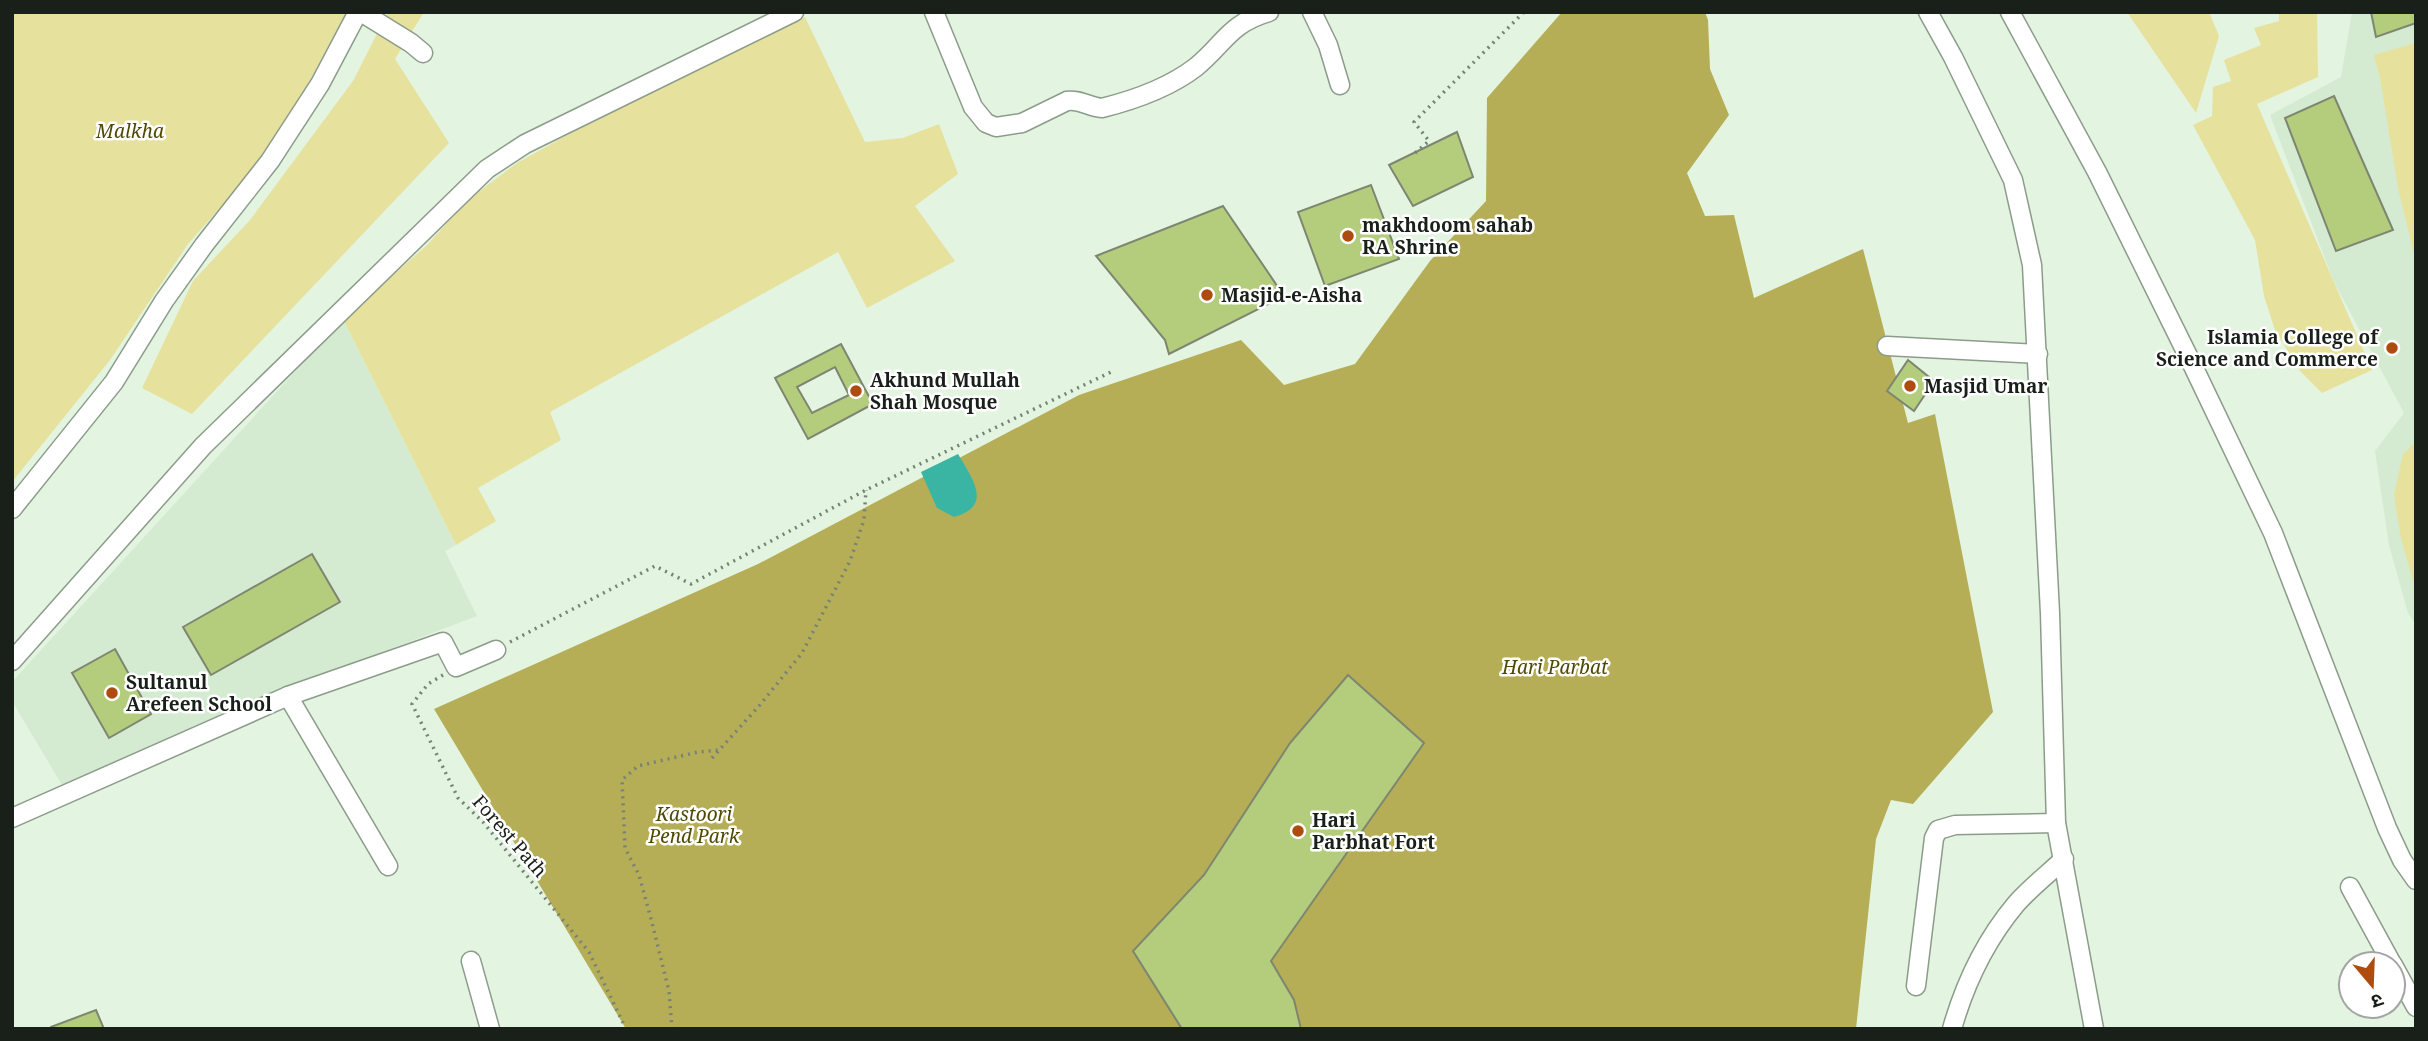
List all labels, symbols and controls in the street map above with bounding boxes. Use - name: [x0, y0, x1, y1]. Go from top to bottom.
- park label: Malkha: [95, 118, 164, 144]
- place label: makhdoom sahab RA Shrine: [1362, 212, 1533, 260]
- marker: makhdoom sahab RA Shrine: [1340, 228, 1356, 244]
- place label: Masjid-e-Aisha: [1221, 282, 1362, 308]
- marker: Masjid-e-Aisha: [1199, 287, 1215, 303]
- place label: Islamia College of Science and Commerce: [2156, 324, 2380, 372]
- marker: Islamia College of Science and Commerce: [2384, 340, 2400, 356]
- place label: Akhund Mullah Shah Mosque: [870, 367, 1020, 415]
- place label: Masjid Umar: [1924, 373, 2047, 399]
- marker: Masjid Umar: [1902, 378, 1918, 394]
- marker: Akhund Mullah Shah Mosque: [848, 383, 864, 399]
- park label: Hari Parbat: [1501, 654, 1609, 680]
- place label: Sultanul Arefeen School: [126, 669, 272, 717]
- marker: Sultanul Arefeen School: [104, 685, 120, 701]
- street label: Forest Path: [467, 789, 553, 883]
- park label: Kastoori Pend Park: [648, 801, 741, 849]
- place label: Hari Parbhat Fort: [1312, 807, 1435, 855]
- marker: Hari Parbhat Fort: [1290, 823, 1306, 839]
- north arrow: [2337, 950, 2407, 1020]
- text: उ: [2367, 987, 2387, 1015]

